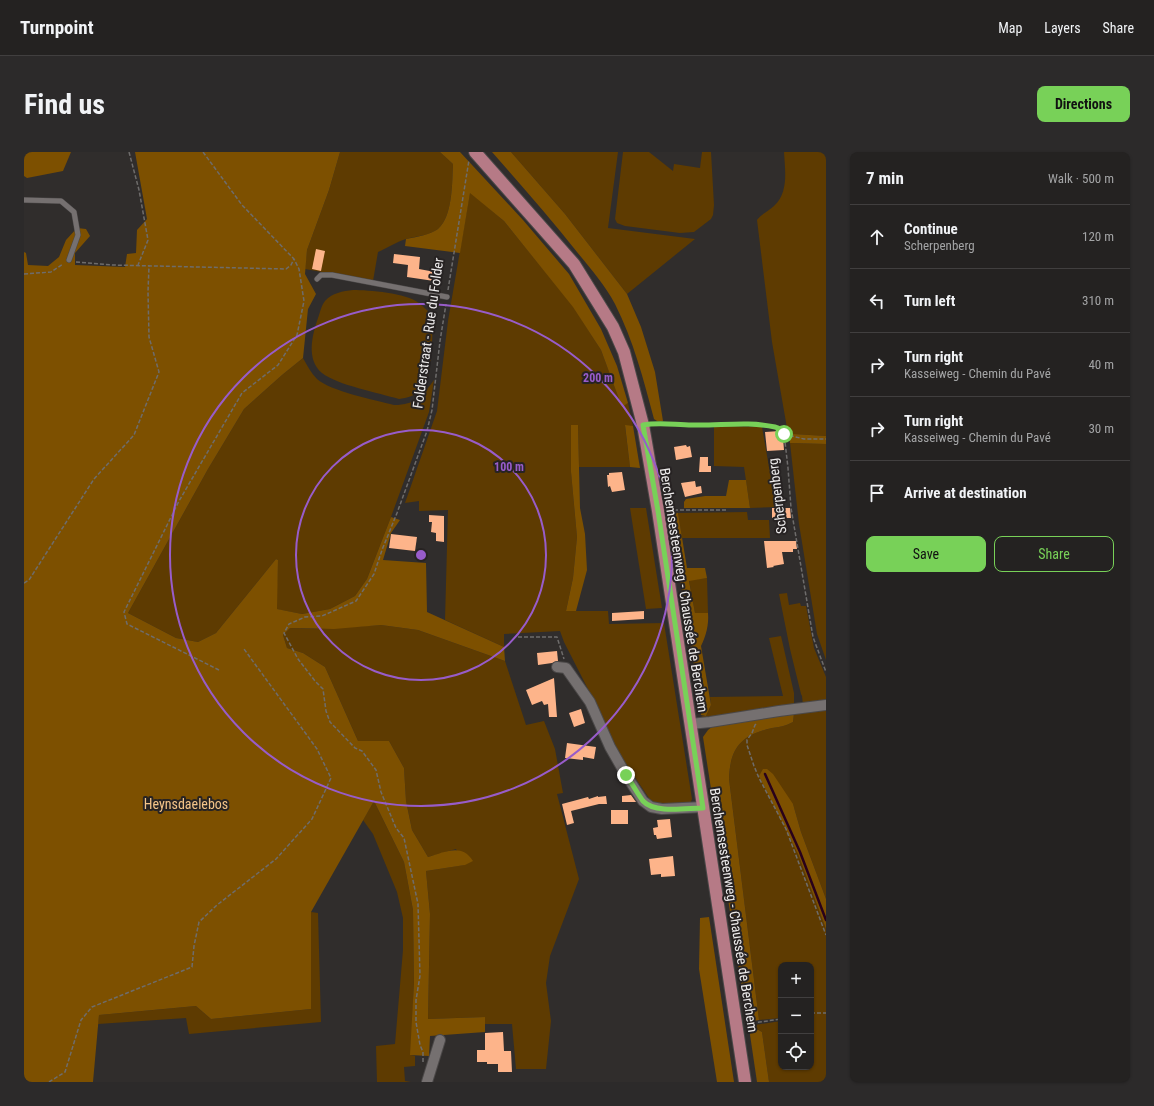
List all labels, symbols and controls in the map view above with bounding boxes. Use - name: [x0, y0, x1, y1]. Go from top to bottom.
- text: Turnpoint: [20, 16, 94, 39]
- text: Map: [998, 20, 1022, 36]
- text: Layers: [1044, 20, 1081, 36]
- text: Share: [1103, 20, 1134, 36]
- button: Directions: [1037, 86, 1130, 122]
- text: Find us: [24, 88, 105, 121]
- text: 7 min: [866, 168, 904, 188]
- text: Walk · 500 m: [1048, 171, 1114, 186]
- text: Continue: [904, 220, 958, 238]
- icon: ahead: [866, 226, 888, 248]
- text: 120 m: [1082, 229, 1114, 244]
- text: Scherpenberg: [904, 238, 975, 253]
- street label: Folderstraat - Rue du Folder: [409, 257, 447, 409]
- icon: left: [866, 290, 888, 312]
- text: Turn left: [904, 292, 955, 310]
- text: 310 m: [1082, 293, 1114, 308]
- text: Turn right: [904, 348, 963, 366]
- icon: right: [866, 354, 888, 376]
- text: 40 m: [1088, 357, 1114, 372]
- text: Kasseiweg - Chemin du Pavé: [904, 366, 1051, 381]
- text: 200 m: [583, 371, 613, 385]
- text: Turn right: [904, 412, 963, 430]
- icon: right: [866, 418, 888, 440]
- text: 30 m: [1088, 421, 1114, 436]
- route start: [775, 425, 793, 443]
- text: Kasseiweg - Chemin du Pavé: [904, 430, 1051, 445]
- street label: Scherpenberg: [764, 457, 790, 535]
- text: 100 m: [494, 460, 524, 474]
- street label: Berchemsesteenweg - Chaussée de Berchem: [657, 467, 711, 713]
- icon: arrive: [866, 482, 888, 504]
- text: Arrive at destination: [904, 484, 1027, 502]
- button: Save: [866, 536, 986, 572]
- button: Share: [994, 536, 1114, 572]
- centre of rings: [414, 548, 428, 562]
- route end: [617, 766, 635, 784]
- street label: Berchemsesteenweg - Chaussée de Berchem: [707, 787, 761, 1033]
- park label: Heynsdaelebos: [144, 796, 228, 812]
- map controls: [778, 962, 814, 1070]
- button: +: [778, 962, 814, 998]
- button: −: [778, 998, 814, 1034]
- button: locate: [778, 1034, 814, 1070]

